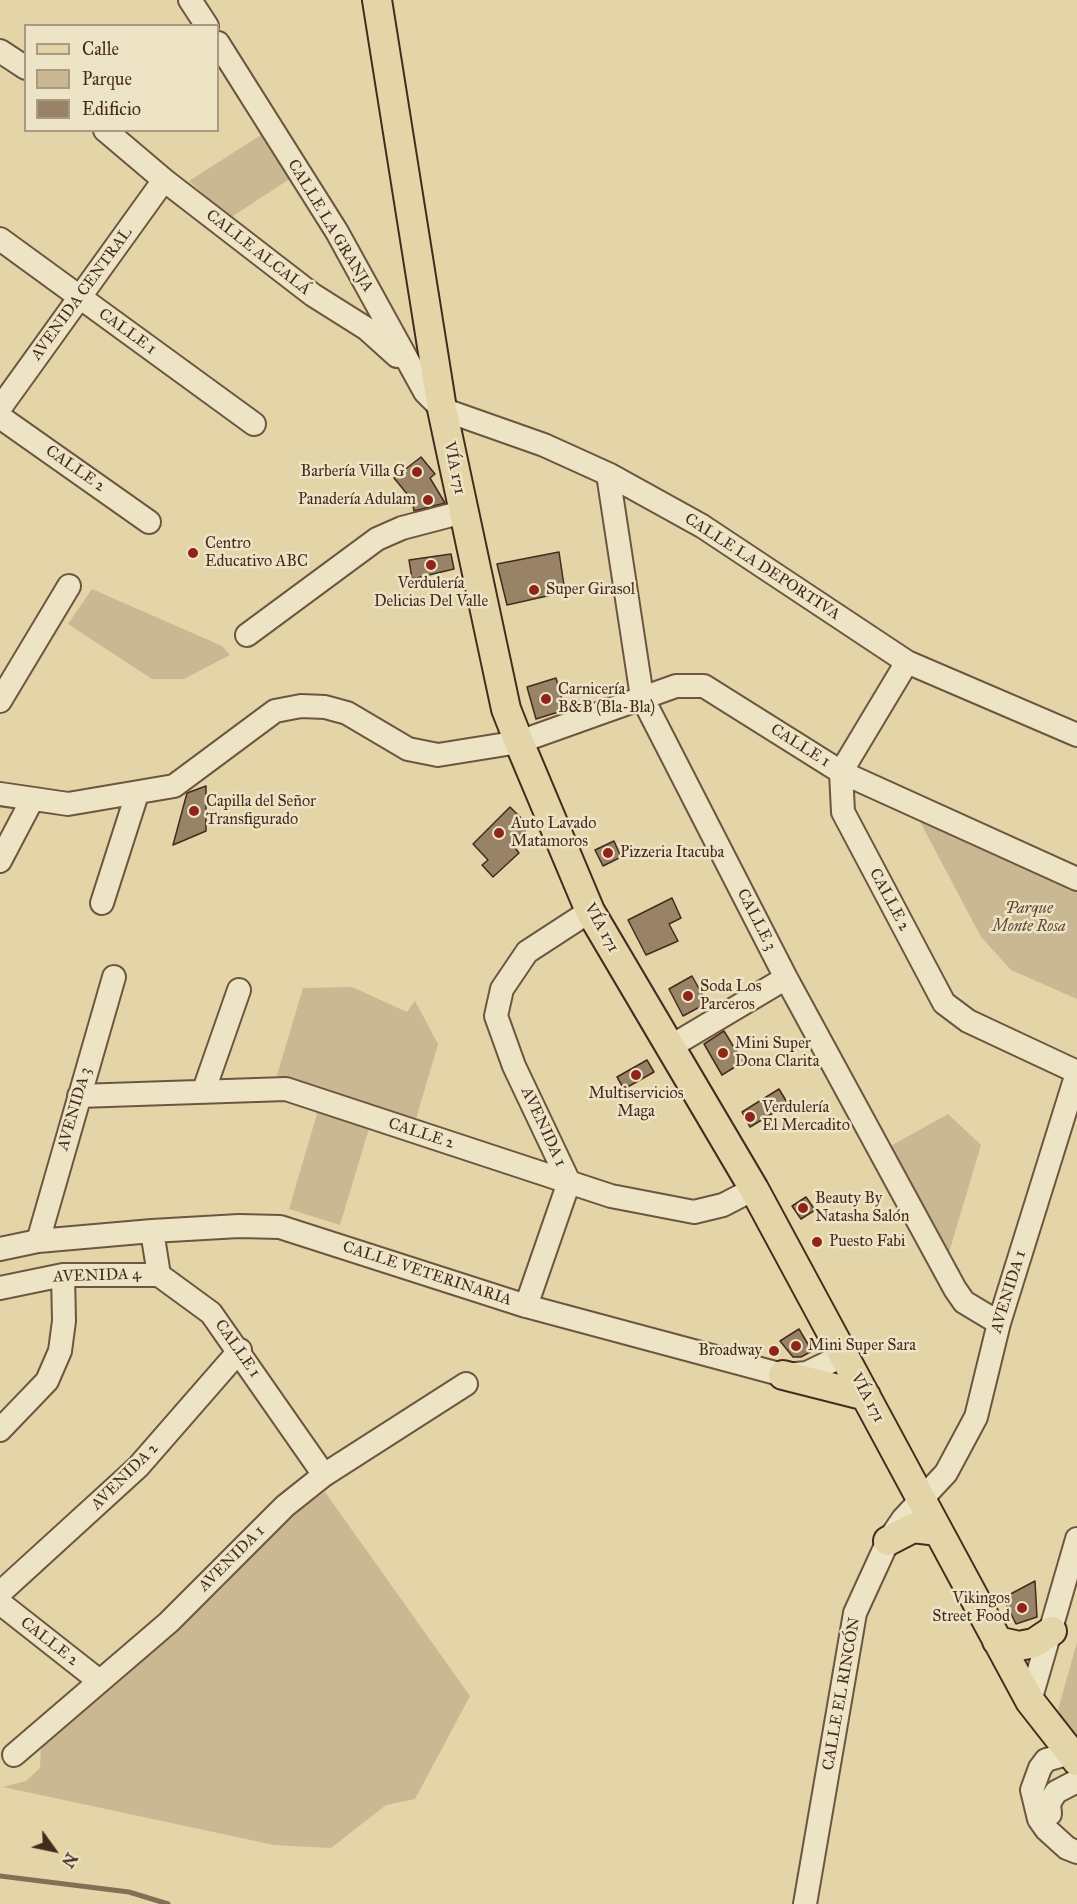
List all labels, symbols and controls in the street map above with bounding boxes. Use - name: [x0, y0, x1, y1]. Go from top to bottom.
- legend: [24, 24, 219, 132]
- text: Calle: [82, 38, 119, 60]
- text: Parque: [82, 68, 132, 90]
- text: Edificio: [82, 98, 141, 120]
- street label: CALLE LA GRANJA: [283, 156, 377, 296]
- street label: CALLE ALCALÁ: [202, 206, 314, 300]
- street label: AVENIDA CENTRAL: [27, 224, 137, 364]
- street label: CALLE 1: [94, 305, 160, 359]
- street label: VÍA 171: [439, 440, 469, 496]
- street label: CALLE 2: [42, 442, 108, 496]
- place label: Barbería Villa G: [301, 462, 405, 482]
- marker: Barbería Villa G: [410, 465, 424, 479]
- place label: Panadería Adulam: [298, 490, 416, 510]
- marker: Panadería Adulam: [421, 493, 435, 507]
- street label: CALLE LA DEPORTIVA: [681, 510, 843, 624]
- place label: Centro Educativo ABC: [205, 534, 308, 572]
- marker: Centro Educativo ABC: [186, 546, 200, 560]
- marker: Verdulería Delicias Del Valle: [424, 558, 438, 572]
- place label: Verdulería Delicias Del Valle: [374, 574, 488, 612]
- place label: Super Girasol: [546, 580, 635, 600]
- marker: Super Girasol: [527, 583, 541, 597]
- place label: Carnicería B&B (Bla-Bla): [558, 680, 655, 718]
- marker: Carnicería B&B (Bla-Bla): [539, 692, 553, 706]
- street label: CALLE 1: [767, 720, 833, 772]
- place label: Capilla del Señor Transfigurado: [206, 792, 316, 830]
- marker: Capilla del Señor Transfigurado: [187, 804, 201, 818]
- place label: Auto Lavado Matamoros: [511, 814, 596, 852]
- marker: Auto Lavado Matamoros: [492, 826, 506, 840]
- place label: Pizzeria Itacuba: [620, 843, 724, 863]
- marker: Pizzeria Itacuba: [601, 846, 615, 860]
- street label: CALLE 2: [865, 865, 913, 935]
- street label: CALLE 3: [732, 886, 780, 954]
- park label: Parque Monte Rosa: [992, 899, 1066, 937]
- street label: VÍA 171: [580, 900, 622, 956]
- place label: Soda Los Parceros: [700, 977, 761, 1015]
- marker: Soda Los Parceros: [681, 989, 695, 1003]
- place label: Mini Super Dona Clarita: [735, 1034, 819, 1072]
- marker: Mini Super Dona Clarita: [716, 1046, 730, 1060]
- street label: AVENIDA 3: [54, 1065, 96, 1153]
- marker: Multiservicios Maga: [629, 1068, 643, 1082]
- street label: AVENIDA 1: [516, 1084, 570, 1170]
- place label: Multiservicios Maga: [588, 1084, 684, 1122]
- place label: Verdulería El Mercadito: [762, 1098, 850, 1136]
- marker: Verdulería El Mercadito: [743, 1110, 757, 1124]
- street label: CALLE 2: [386, 1114, 456, 1154]
- place label: Beauty By Natasha Salón: [815, 1189, 909, 1227]
- marker: Beauty By Natasha Salón: [796, 1201, 810, 1215]
- place label: Puesto Fabi: [829, 1232, 905, 1252]
- marker: Puesto Fabi: [810, 1235, 824, 1249]
- street label: CALLE VETERINARIA: [340, 1238, 514, 1310]
- street label: AVENIDA 1: [987, 1248, 1031, 1336]
- street label: AVENIDA 4: [53, 1265, 141, 1287]
- street label: CALLE 1: [210, 1316, 264, 1382]
- place label: Mini Super Sara: [808, 1336, 916, 1356]
- marker: Mini Super Sara: [789, 1339, 803, 1353]
- place label: Broadway: [698, 1341, 762, 1361]
- marker: Broadway: [767, 1344, 781, 1358]
- street label: VÍA 171: [846, 1370, 888, 1426]
- street label: AVENIDA 2: [87, 1439, 163, 1515]
- street label: AVENIDA 1: [195, 1522, 269, 1596]
- place label: Vikingos Street Food: [932, 1589, 1010, 1627]
- marker: Vikingos Street Food: [1015, 1601, 1029, 1615]
- street label: CALLE 2: [16, 1613, 82, 1671]
- street label: CALLE EL RINCÓN: [819, 1616, 865, 1772]
- north arrow: [24, 1820, 84, 1880]
- text: N: [58, 1849, 81, 1871]

